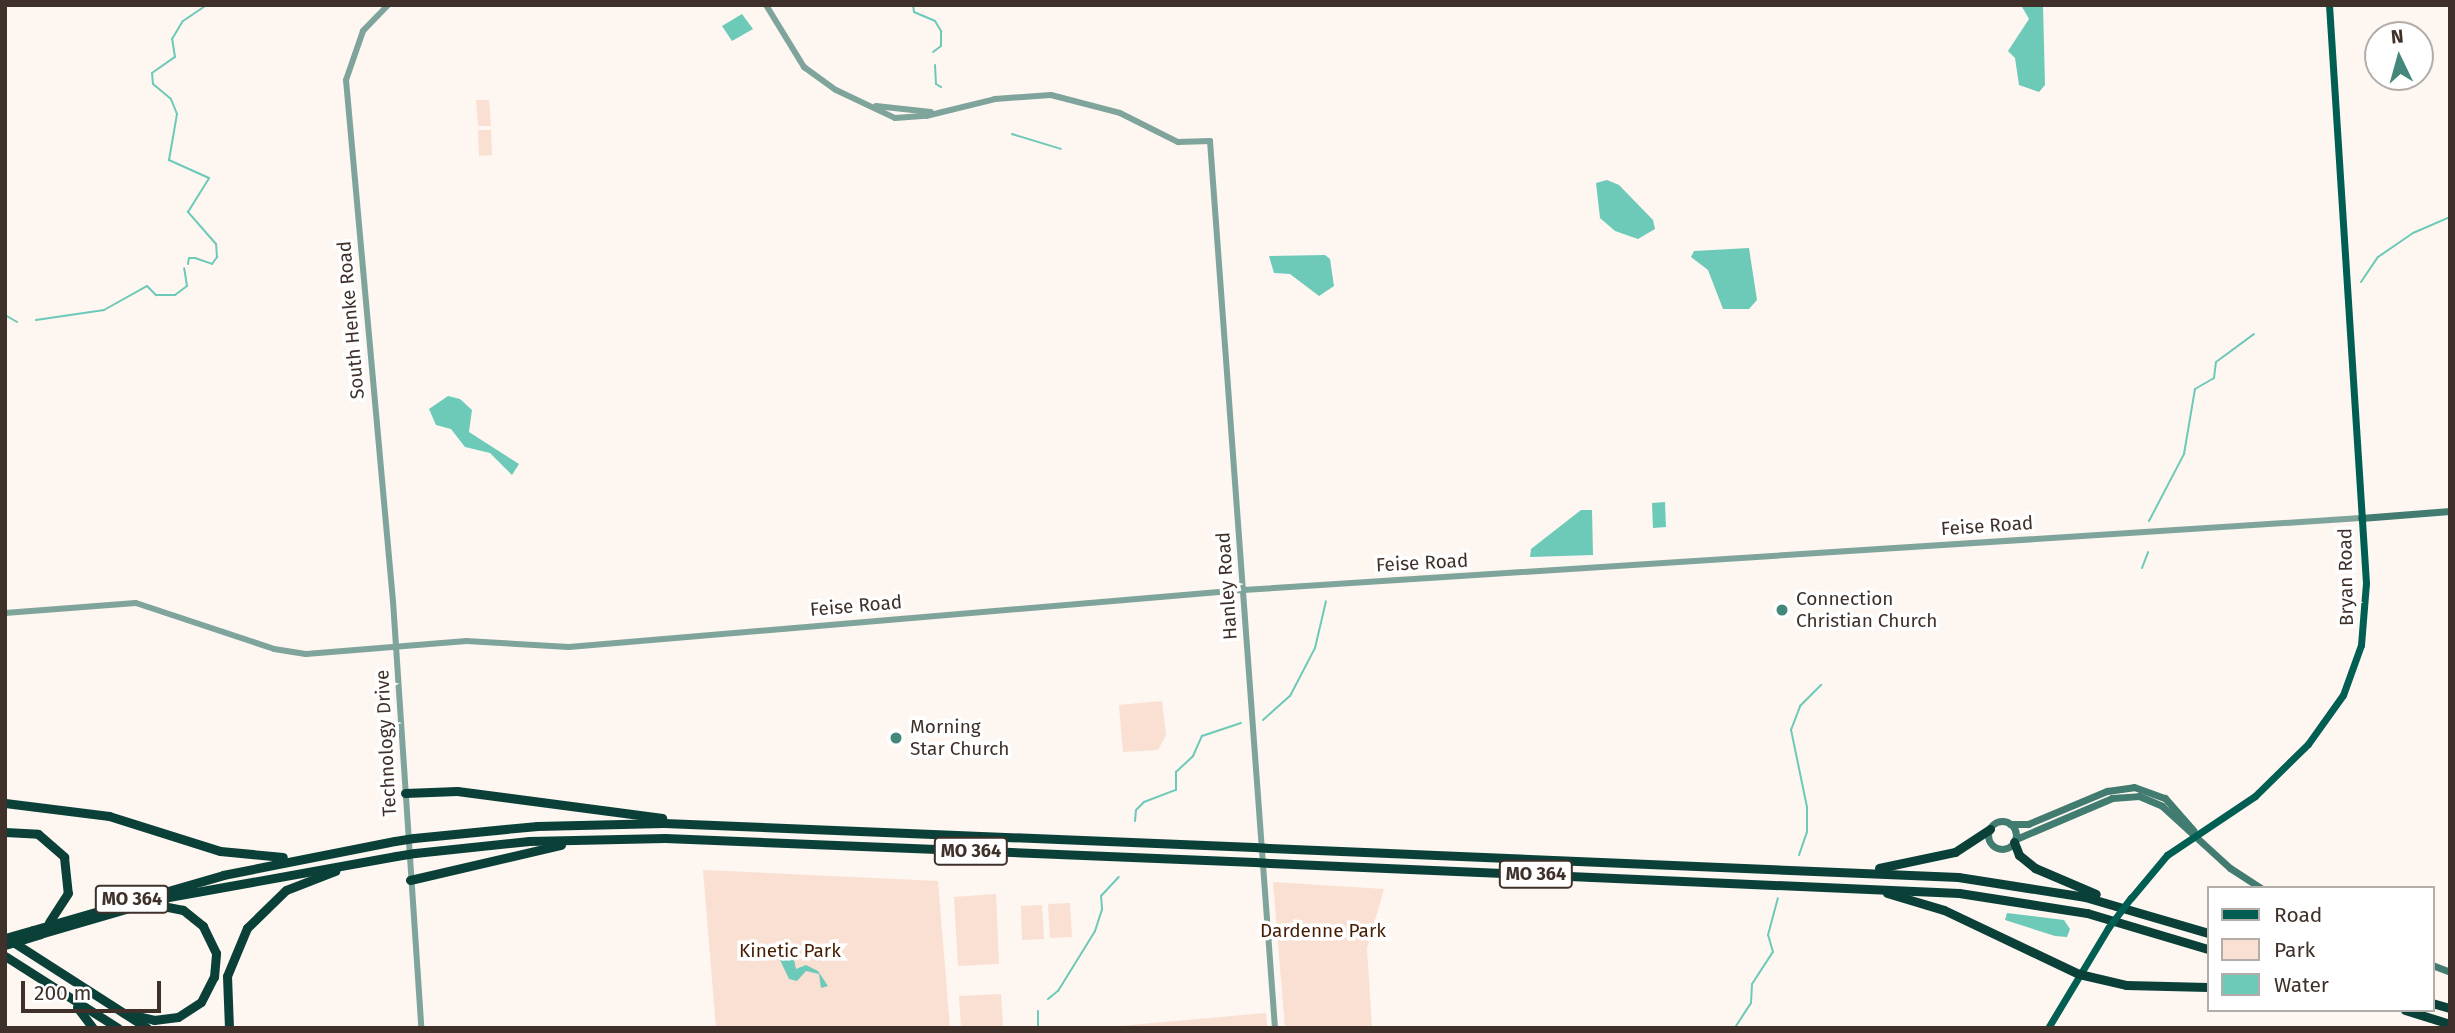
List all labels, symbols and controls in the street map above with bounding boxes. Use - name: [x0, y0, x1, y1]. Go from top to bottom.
- north arrow: [2364, 21, 2434, 91]
- text: N: [2390, 25, 2405, 49]
- street label: South Henke Road: [333, 240, 369, 400]
- street label: Feise Road: [1940, 511, 2034, 541]
- street label: Bryan Road: [2334, 528, 2358, 626]
- street label: Hanley Road: [1212, 531, 1242, 641]
- street label: Feise Road: [1375, 549, 1469, 577]
- place label: Connection Christian Church: [1796, 588, 1937, 632]
- street label: Feise Road: [809, 591, 903, 621]
- marker: Connection Christian Church: [1774, 602, 1790, 618]
- street label: Technology Drive: [371, 669, 401, 817]
- place label: Morning Star Church: [910, 716, 1009, 760]
- marker: Morning Star Church: [888, 730, 904, 746]
- road number: MO 364: [932, 836, 1010, 866]
- road number: MO 364: [1498, 860, 1574, 888]
- road number: MO 364: [94, 884, 170, 914]
- legend: [2206, 886, 2434, 1012]
- text: Road: [2274, 902, 2322, 928]
- park label: Dardenne Park: [1260, 920, 1386, 942]
- text: Park: [2274, 937, 2315, 963]
- park label: Kinetic Park: [739, 940, 841, 962]
- scale bar: [24, 967, 164, 1011]
- text: Water: [2274, 972, 2329, 998]
- text: 200 m: [34, 980, 91, 1006]

